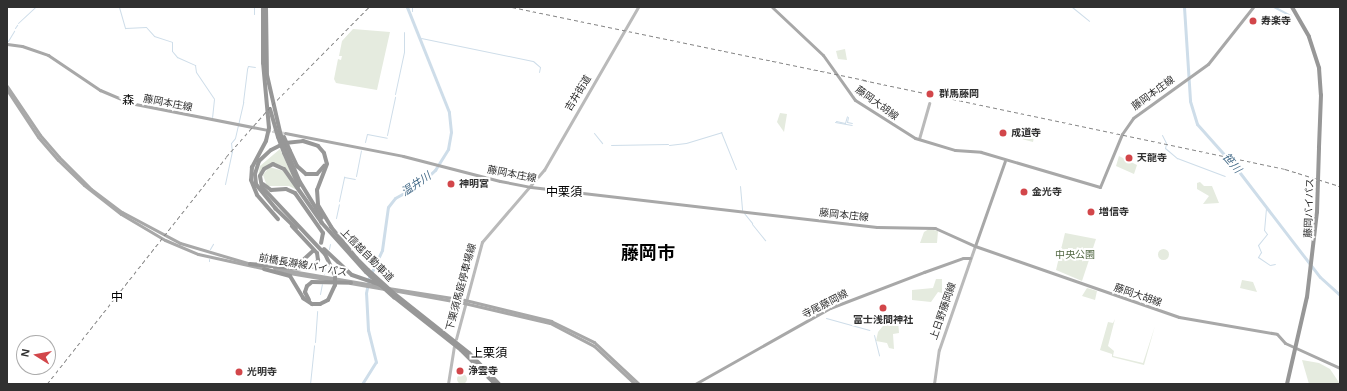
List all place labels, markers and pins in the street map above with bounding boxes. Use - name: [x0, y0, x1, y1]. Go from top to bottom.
- place label: 寿楽寺: [1261, 15, 1291, 27]
- marker: 寿楽寺: [1248, 16, 1258, 26]
- marker: 群馬藤岡: [924, 88, 936, 100]
- place label: 群馬藤岡: [939, 88, 979, 100]
- place label: 成道寺: [1011, 127, 1041, 139]
- marker: 成道寺: [998, 128, 1008, 138]
- place label: 天龍寺: [1137, 152, 1167, 164]
- marker: 天龍寺: [1124, 153, 1134, 163]
- place label: 神明宮: [459, 178, 489, 190]
- marker: 神明宮: [446, 179, 456, 189]
- place label: 金光寺: [1032, 186, 1062, 198]
- marker: 金光寺: [1019, 187, 1029, 197]
- place label: 増信寺: [1099, 206, 1129, 218]
- marker: 増信寺: [1086, 207, 1096, 217]
- marker: 富士浅間神社: [878, 303, 888, 313]
- place label: 富士浅間神社: [853, 314, 913, 326]
- place label: 浄雲寺: [468, 365, 498, 377]
- place label: 光明寺: [247, 366, 277, 378]
- marker: 浄雲寺: [455, 366, 465, 376]
- marker: 光明寺: [234, 367, 244, 377]

